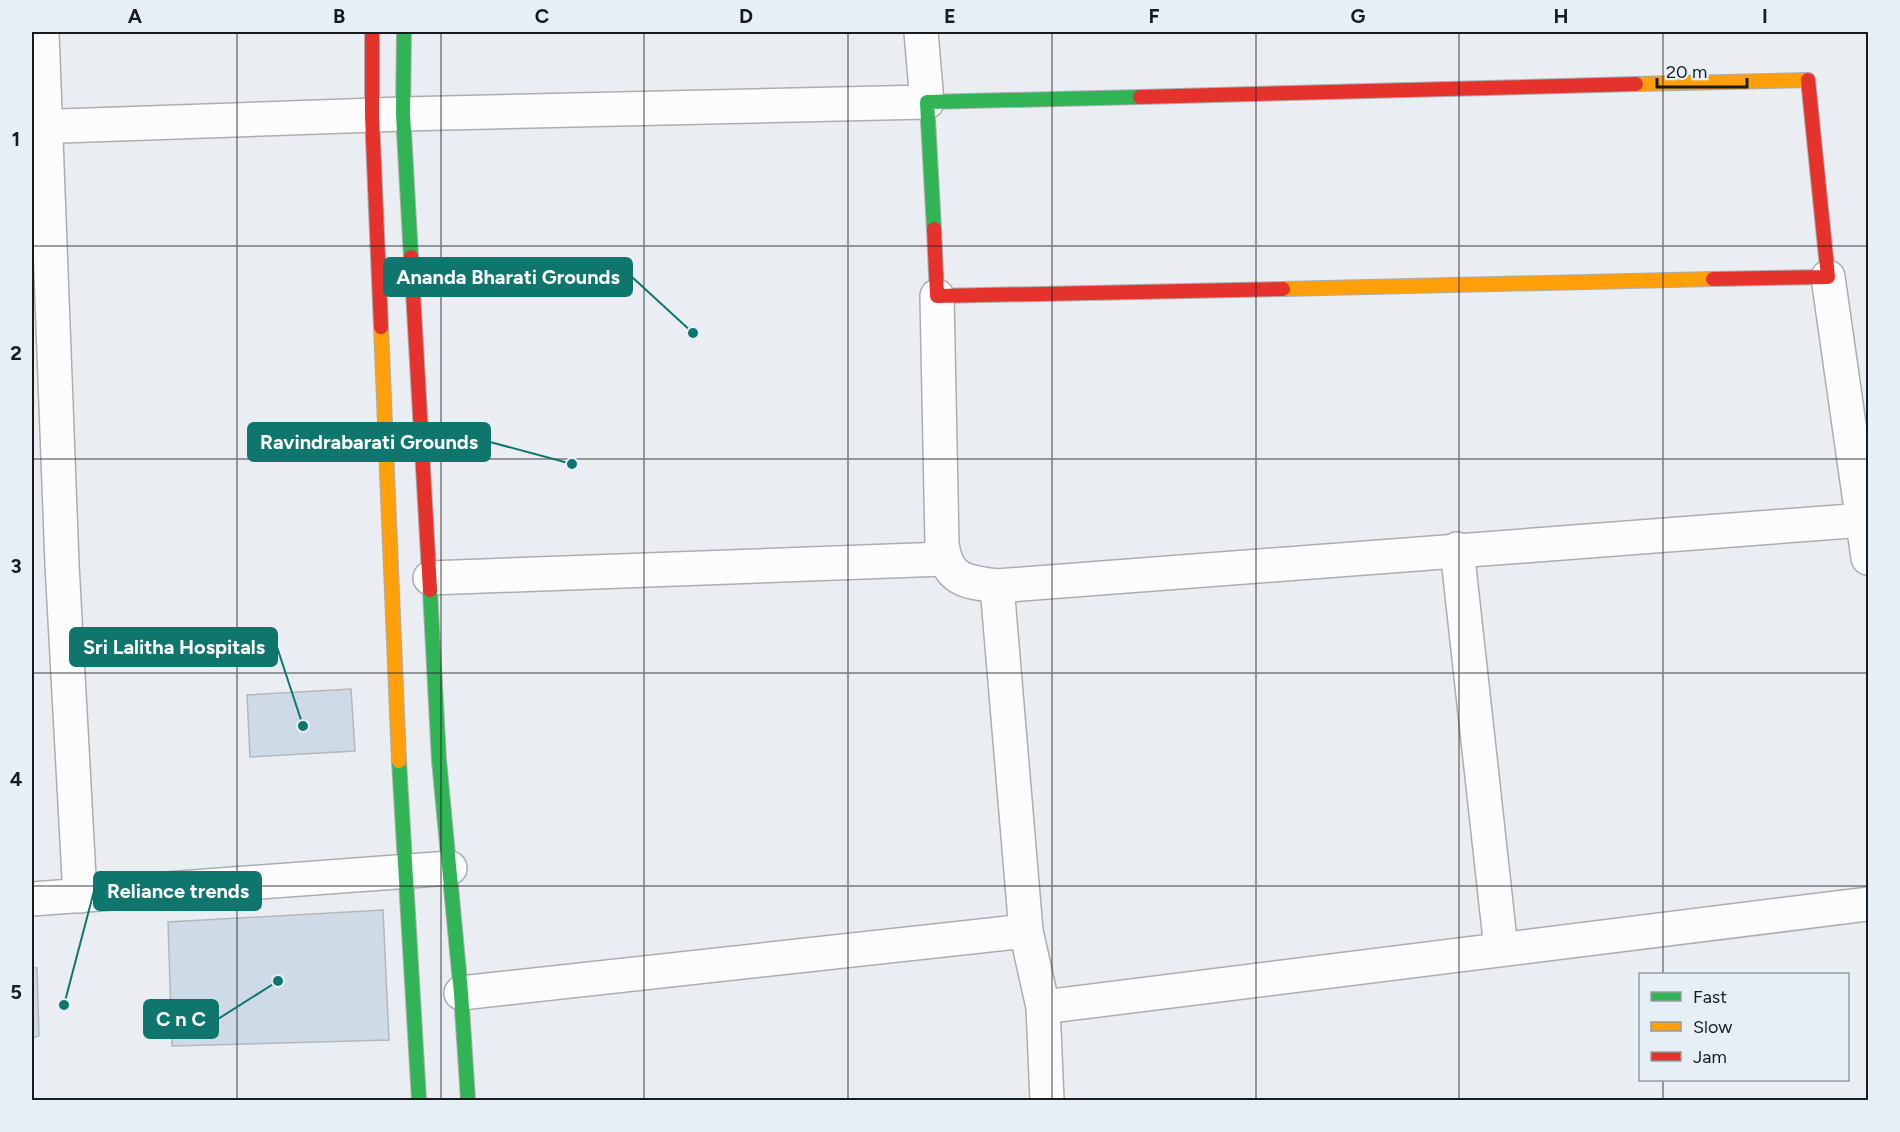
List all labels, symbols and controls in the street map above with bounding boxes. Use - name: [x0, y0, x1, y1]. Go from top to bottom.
- text: A: [128, 4, 143, 28]
- text: B: [333, 4, 345, 28]
- text: C: [535, 4, 549, 28]
- text: D: [739, 4, 753, 28]
- text: E: [944, 4, 956, 28]
- text: F: [1148, 4, 1160, 28]
- text: G: [1351, 4, 1366, 28]
- text: H: [1554, 4, 1569, 28]
- text: I: [1762, 4, 1768, 28]
- scale bar: [1657, 51, 1747, 89]
- text: 20 m: [1666, 61, 1707, 83]
- text: 1: [12, 127, 20, 151]
- callout: Ananda Bharati Grounds: [384, 258, 632, 296]
- text: Ananda Bharati Grounds: [396, 265, 620, 289]
- text: 2: [10, 341, 22, 365]
- callout: Ravindrabarati Grounds: [248, 423, 490, 461]
- text: Ravindrabarati Grounds: [260, 430, 478, 454]
- text: 3: [10, 554, 22, 578]
- callout: Sri Lalitha Hospitals: [70, 628, 277, 666]
- text: Sri Lalitha Hospitals: [83, 635, 265, 659]
- text: 4: [10, 767, 23, 791]
- callout: Reliance trends: [94, 872, 261, 910]
- text: Reliance trends: [107, 879, 249, 903]
- legend: [1639, 973, 1849, 1081]
- text: 5: [10, 980, 22, 1004]
- text: Fast: [1693, 986, 1727, 1008]
- callout: C n C: [144, 1000, 218, 1038]
- text: C n C: [156, 1007, 206, 1031]
- text: Slow: [1693, 1016, 1732, 1038]
- text: Jam: [1693, 1046, 1727, 1068]

